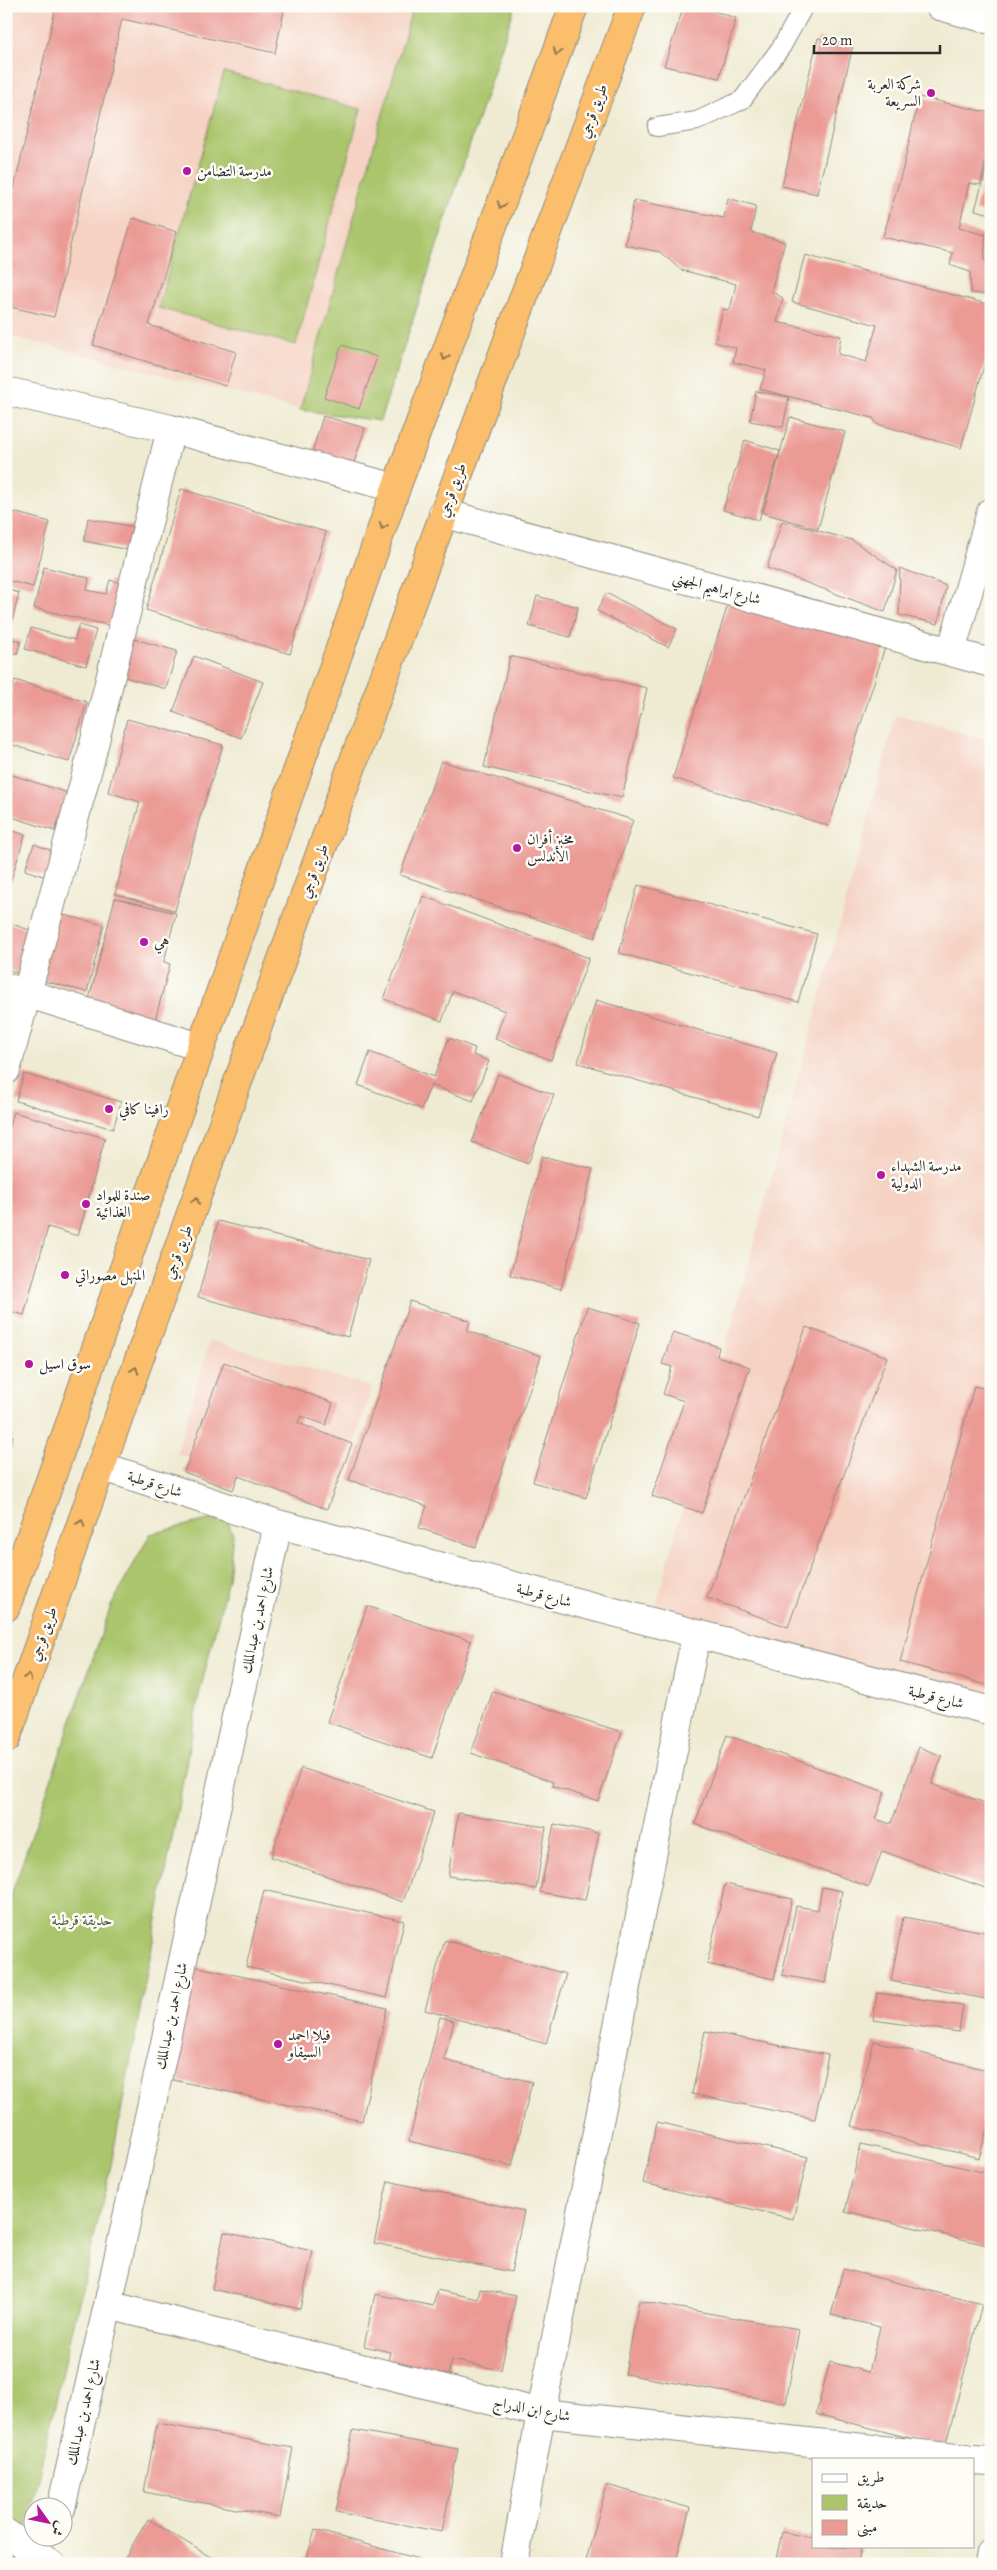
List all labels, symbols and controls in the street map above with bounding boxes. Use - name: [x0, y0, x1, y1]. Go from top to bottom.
- scale bar: [814, 22, 941, 54]
- text: 20 m: [822, 30, 853, 50]
- one-way arrow: [553, 47, 563, 56]
- place label: شركة العربة السريعة: [868, 74, 921, 111]
- street label: طريق قرجي: [574, 81, 614, 142]
- marker: شركة العربة السريعة: [925, 87, 937, 99]
- place label: مدرسة التضامن: [197, 161, 272, 181]
- marker: مدرسة التضامن: [181, 165, 193, 177]
- one-way arrow: [497, 200, 507, 208]
- one-way arrow: [440, 352, 451, 361]
- street label: طريق قرجي: [433, 460, 473, 521]
- one-way arrow: [379, 521, 389, 530]
- street label: شارع ابراهيم الجهني: [670, 567, 763, 614]
- place label: مخبز أفران الأندلس: [527, 828, 574, 866]
- street label: طريق قرجي: [295, 841, 335, 902]
- marker: مخبز أفران الأندلس: [511, 842, 523, 854]
- place label: هي: [154, 932, 169, 954]
- marker: هي: [138, 936, 150, 948]
- place label: رافينا كافي: [119, 1099, 169, 1121]
- marker: رافينا كافي: [103, 1103, 115, 1115]
- place label: مدرسة الشهداء الدولية: [891, 1156, 962, 1193]
- marker: مدرسة الشهداء الدولية: [875, 1169, 887, 1181]
- place label: صندة للمواد الغذائية: [96, 1185, 150, 1222]
- one-way arrow: [190, 1197, 200, 1205]
- marker: صندة للمواد الغذائية: [80, 1198, 92, 1210]
- street label: طريق قرجي: [159, 1222, 199, 1283]
- place label: المنهل مصوراتي: [75, 1265, 145, 1287]
- marker: المنهل مصوراتي: [59, 1269, 71, 1281]
- place label: سوق اسيل: [39, 1354, 91, 1375]
- marker: سوق اسيل: [23, 1358, 35, 1370]
- one-way arrow: [129, 1366, 139, 1375]
- street label: شارع قرطبة: [124, 1466, 185, 1505]
- one-way arrow: [75, 1519, 85, 1528]
- street label: شارع احمد بن عبدالملك: [236, 1565, 281, 1676]
- street label: شارع قرطبة: [513, 1578, 574, 1615]
- street label: طريق قرجي: [24, 1604, 64, 1665]
- one-way arrow: [22, 1673, 32, 1681]
- street label: شارع قرطبة: [905, 1680, 966, 1716]
- park label: حديقة قرطبة: [52, 1910, 112, 1930]
- street label: شارع احمد بن عبدالملك: [150, 1961, 195, 2072]
- place label: فيلا احمد السيفاو: [286, 2025, 331, 2062]
- marker: فيلا احمد السيفاو: [272, 2038, 284, 2050]
- street label: شارع احمد بن عبدالملك: [61, 2357, 108, 2468]
- street label: شارع ابن الدراج: [491, 2392, 572, 2429]
- legend: [812, 2458, 974, 2548]
- text: طريق: [857, 2467, 884, 2487]
- text: حديقة: [857, 2493, 887, 2513]
- north arrow: [22, 2498, 72, 2548]
- text: مبنى: [857, 2517, 877, 2538]
- text: ش: [47, 2518, 70, 2540]

